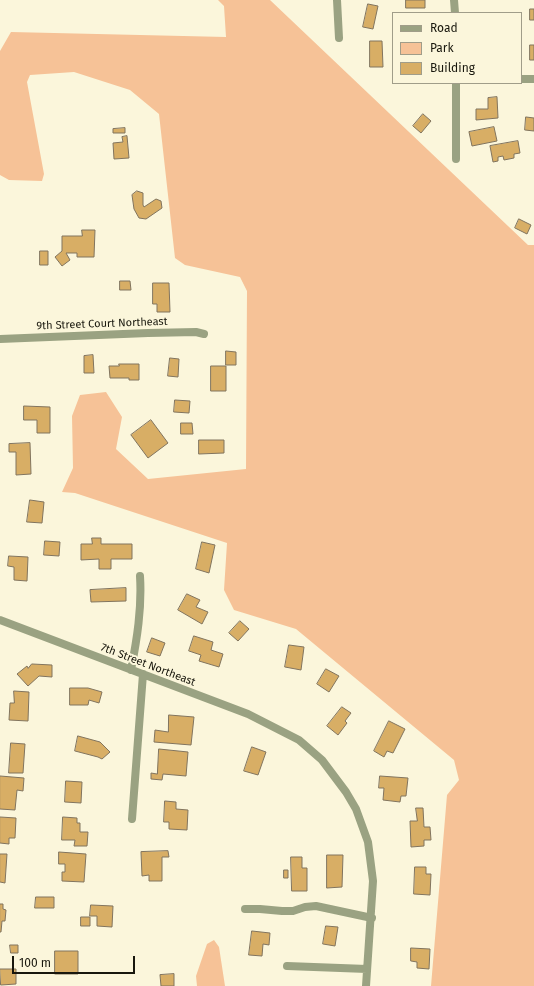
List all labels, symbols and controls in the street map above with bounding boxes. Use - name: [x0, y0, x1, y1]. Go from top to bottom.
- legend: [392, 12, 522, 84]
- text: Road: [430, 21, 458, 35]
- text: Park: [430, 41, 454, 55]
- text: Building: [430, 61, 475, 75]
- street label: 9th Street Court Northeast: [36, 315, 168, 333]
- street label: 7th Street Northeast: [99, 641, 197, 689]
- scale bar: [14, 948, 137, 974]
- text: 100 m: [19, 956, 51, 970]

